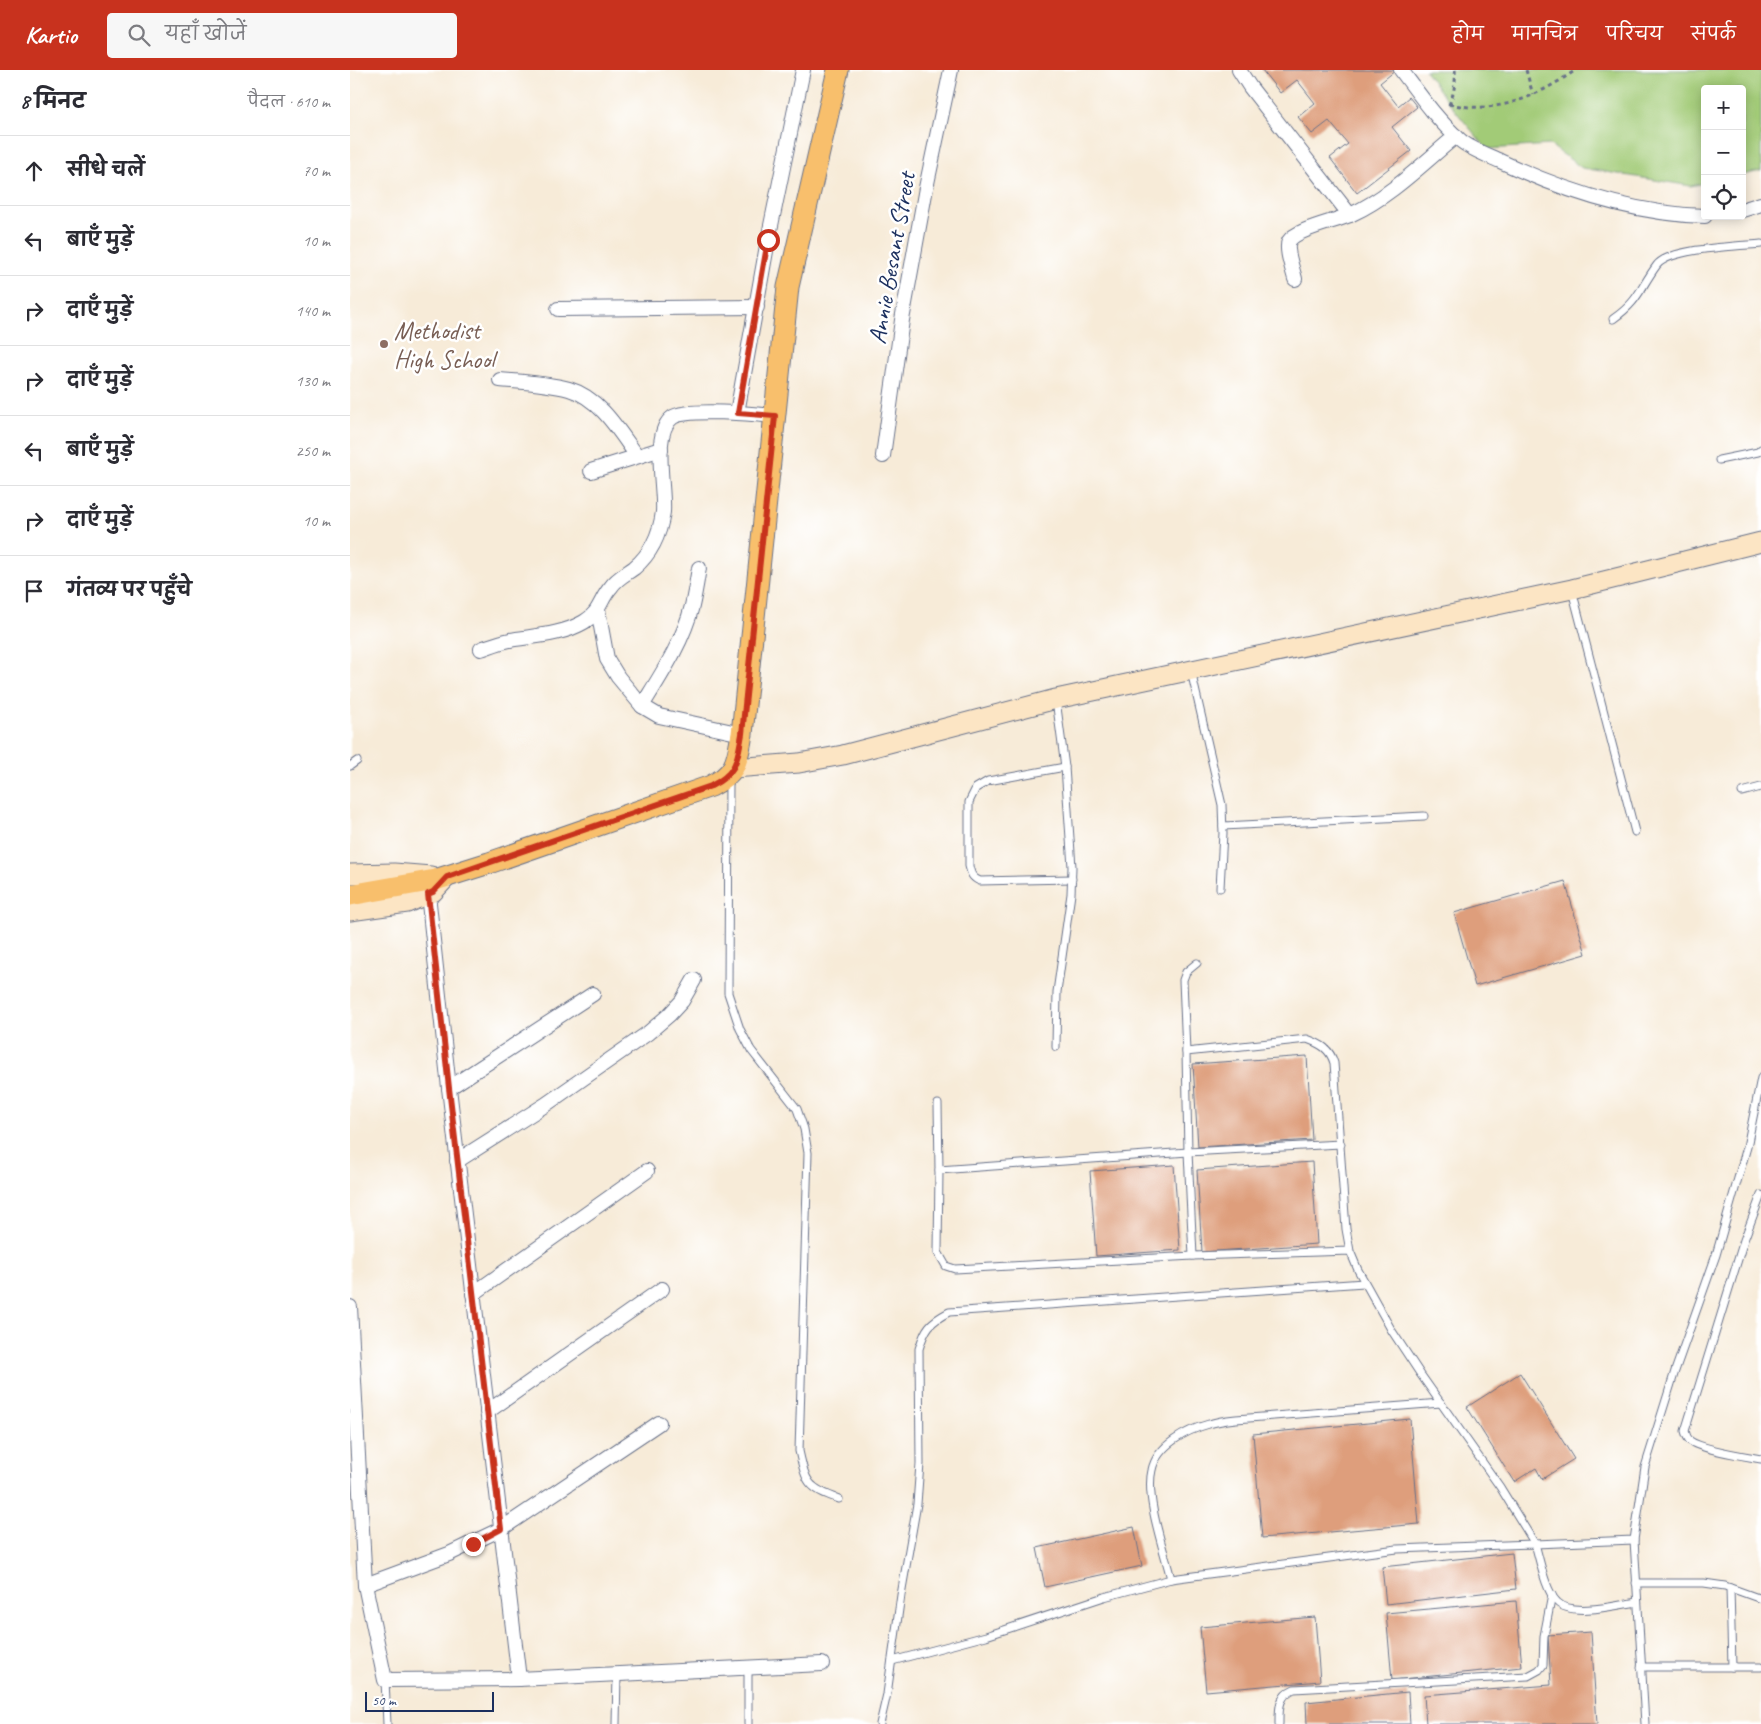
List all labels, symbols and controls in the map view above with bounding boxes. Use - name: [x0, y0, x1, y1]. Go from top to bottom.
- search box: [107, 13, 457, 58]
- text: Kartio: [25, 20, 77, 50]
- icon: search: [125, 21, 153, 49]
- text: यहाँ खोजें: [165, 22, 246, 46]
- text: होम: [1452, 23, 1484, 45]
- text: मानचित्र: [1512, 23, 1578, 45]
- text: परिचय: [1606, 23, 1663, 45]
- text: संपर्क: [1691, 23, 1736, 45]
- map controls: [1701, 85, 1746, 220]
- button: +: [1701, 85, 1746, 130]
- text: 8 मिनट: [20, 88, 86, 114]
- text: पैदल · 610 m: [248, 92, 330, 112]
- button: −: [1701, 130, 1746, 175]
- icon: ahead: [20, 157, 48, 185]
- text: सीधे चलें: [67, 158, 145, 182]
- text: 70 m: [303, 161, 330, 181]
- street label: Annie Besant Street: [861, 167, 923, 347]
- button: locate: [1701, 175, 1746, 220]
- icon: left: [20, 227, 48, 255]
- text: बाएँ मुड़ें: [67, 228, 133, 252]
- route start: [757, 229, 780, 252]
- text: 10 m: [303, 231, 330, 251]
- icon: right: [20, 297, 48, 325]
- text: दाएँ मुड़ें: [67, 298, 133, 322]
- text: 140 m: [296, 301, 330, 321]
- place label: Methodist High School: [394, 315, 499, 376]
- marker: Methodist High School: [378, 338, 390, 350]
- icon: right: [20, 367, 48, 395]
- text: दाएँ मुड़ें: [67, 368, 133, 392]
- text: 130 m: [296, 371, 330, 391]
- icon: left: [20, 437, 48, 465]
- text: बाएँ मुड़ें: [67, 438, 133, 462]
- text: 250 m: [296, 441, 330, 461]
- icon: right: [20, 507, 48, 535]
- text: दाएँ मुड़ें: [67, 508, 133, 532]
- text: 10 m: [303, 511, 330, 531]
- icon: arrive: [20, 577, 48, 605]
- text: गंतव्य पर पहुँचे: [67, 578, 192, 602]
- route end: [462, 1533, 485, 1556]
- scale bar: [365, 1689, 494, 1712]
- text: 50 m: [372, 1692, 396, 1709]

